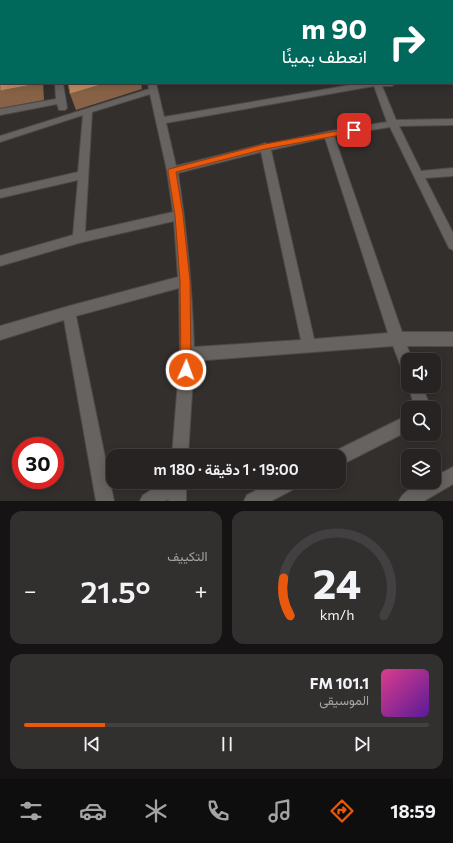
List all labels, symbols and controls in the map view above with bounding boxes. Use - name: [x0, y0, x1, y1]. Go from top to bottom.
- text: 90 m: [301, 11, 367, 45]
- icon: right: [381, 16, 433, 68]
- text: انعطف يمينًا: [282, 45, 367, 67]
- pin: [337, 113, 371, 147]
- icon: arrive: [343, 119, 365, 141]
- position arrow: [165, 349, 207, 391]
- map controls: [401, 353, 441, 489]
- button: sound: [401, 353, 441, 393]
- button: search: [401, 401, 441, 441]
- speed limit sign: 30: [12, 437, 64, 489]
- button: layers: [401, 449, 441, 489]
- text: 19:00 · 1 دقيقة · 180 m: [153, 460, 299, 478]
- text: التكييف: [167, 548, 208, 564]
- text: 24: [313, 556, 362, 607]
- text: 21.5°: [80, 572, 151, 609]
- text: −: [24, 577, 37, 604]
- text: +: [195, 577, 207, 604]
- text: km/h: [320, 604, 355, 622]
- text: 101.1 FM: [310, 674, 369, 692]
- text: الموسيقى: [319, 692, 369, 708]
- icon: previous: [81, 733, 103, 755]
- icon: pause: [216, 733, 238, 755]
- icon: next: [351, 733, 373, 755]
- icon: filters: [17, 797, 45, 825]
- icon: car: [79, 797, 107, 825]
- icon: climate: [142, 797, 170, 825]
- icon: phone: [204, 797, 232, 825]
- icon: music: [266, 797, 294, 825]
- icon: directions: [328, 797, 356, 825]
- text: 18:59: [390, 800, 436, 822]

